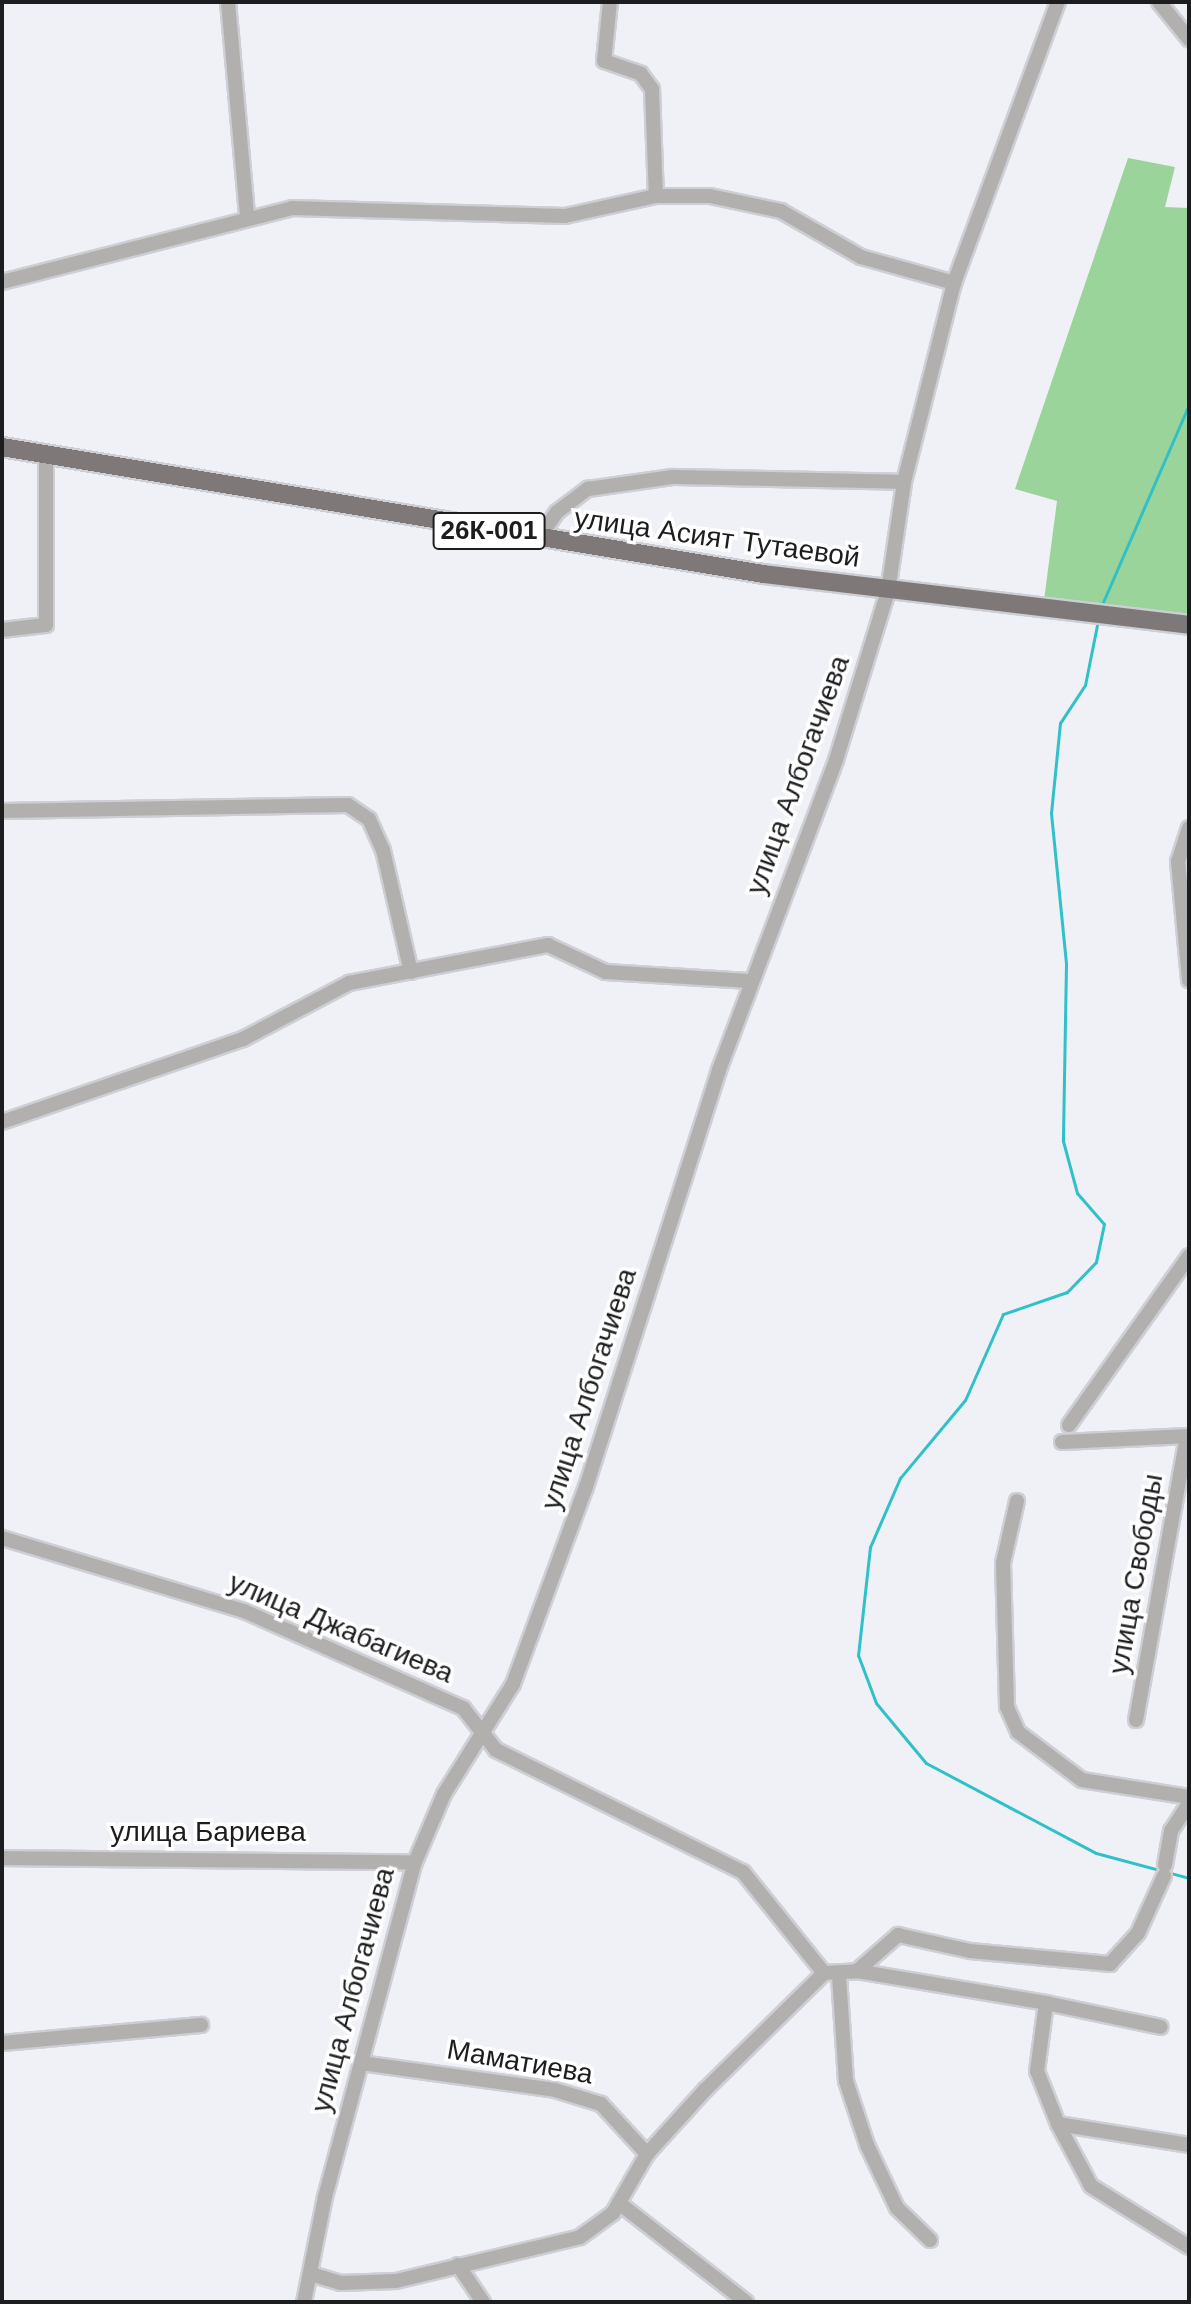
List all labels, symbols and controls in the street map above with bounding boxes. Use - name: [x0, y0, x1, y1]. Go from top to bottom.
- street label: улица Асият Тутаевой: [572, 501, 862, 575]
- road number: 26К-001: [431, 509, 547, 553]
- street label: улица Албогачиева: [739, 651, 857, 899]
- street label: улица Албогачиева: [534, 1264, 644, 1514]
- street label: улица Свободы: [1102, 1471, 1170, 1677]
- street label: улица Джабагиева: [224, 1566, 458, 1690]
- street label: улица Бариева: [110, 1815, 306, 1849]
- street label: улица Албогачиева: [304, 1864, 402, 2116]
- street label: Маматиева: [444, 2033, 596, 2091]

